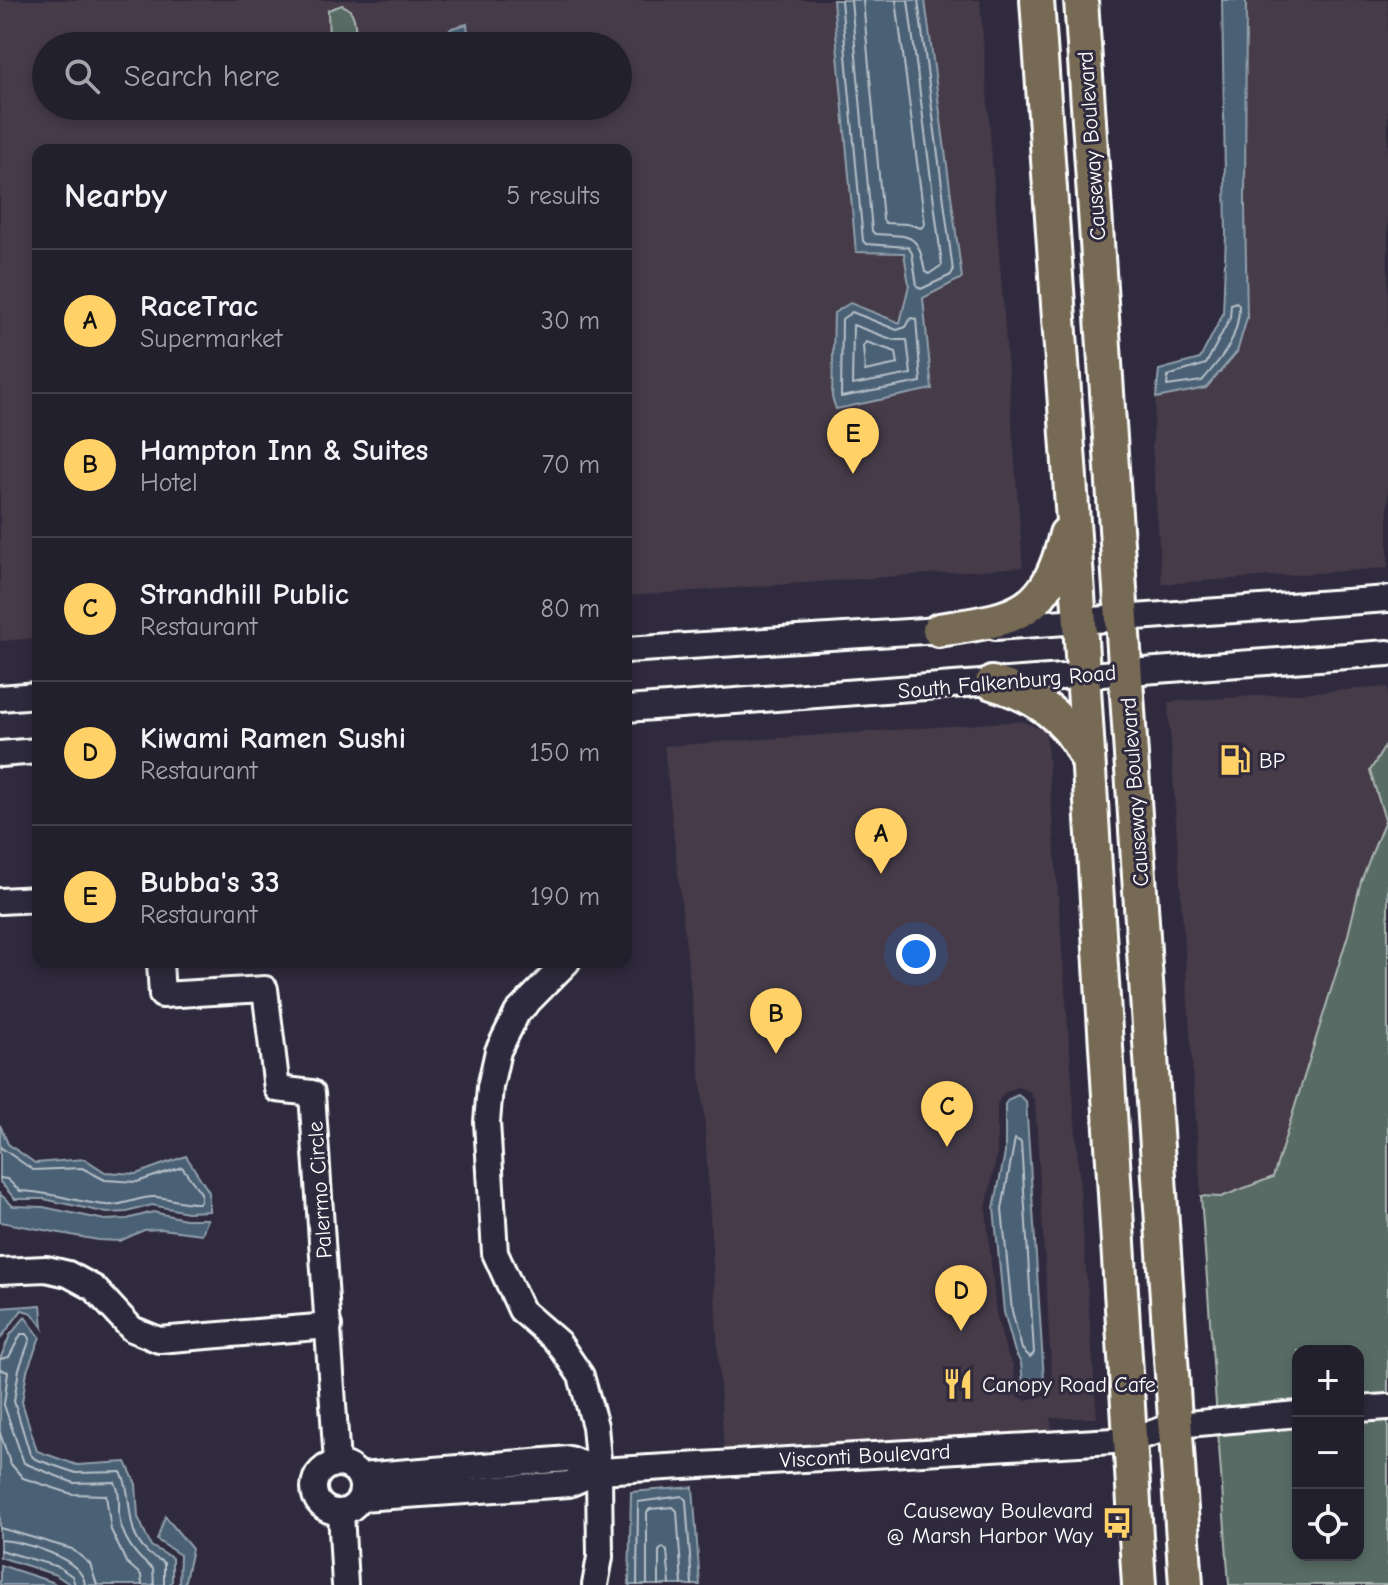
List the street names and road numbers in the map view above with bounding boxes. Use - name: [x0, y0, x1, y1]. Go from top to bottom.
- street label: Causeway Boulevard: [1072, 50, 1112, 241]
- street label: South Falkenburg Road: [897, 660, 1117, 704]
- street label: Causeway Boulevard: [1115, 696, 1155, 887]
- street label: Palermo Circle: [302, 1120, 338, 1259]
- street label: Visconti Boulevard: [779, 1439, 951, 1473]

